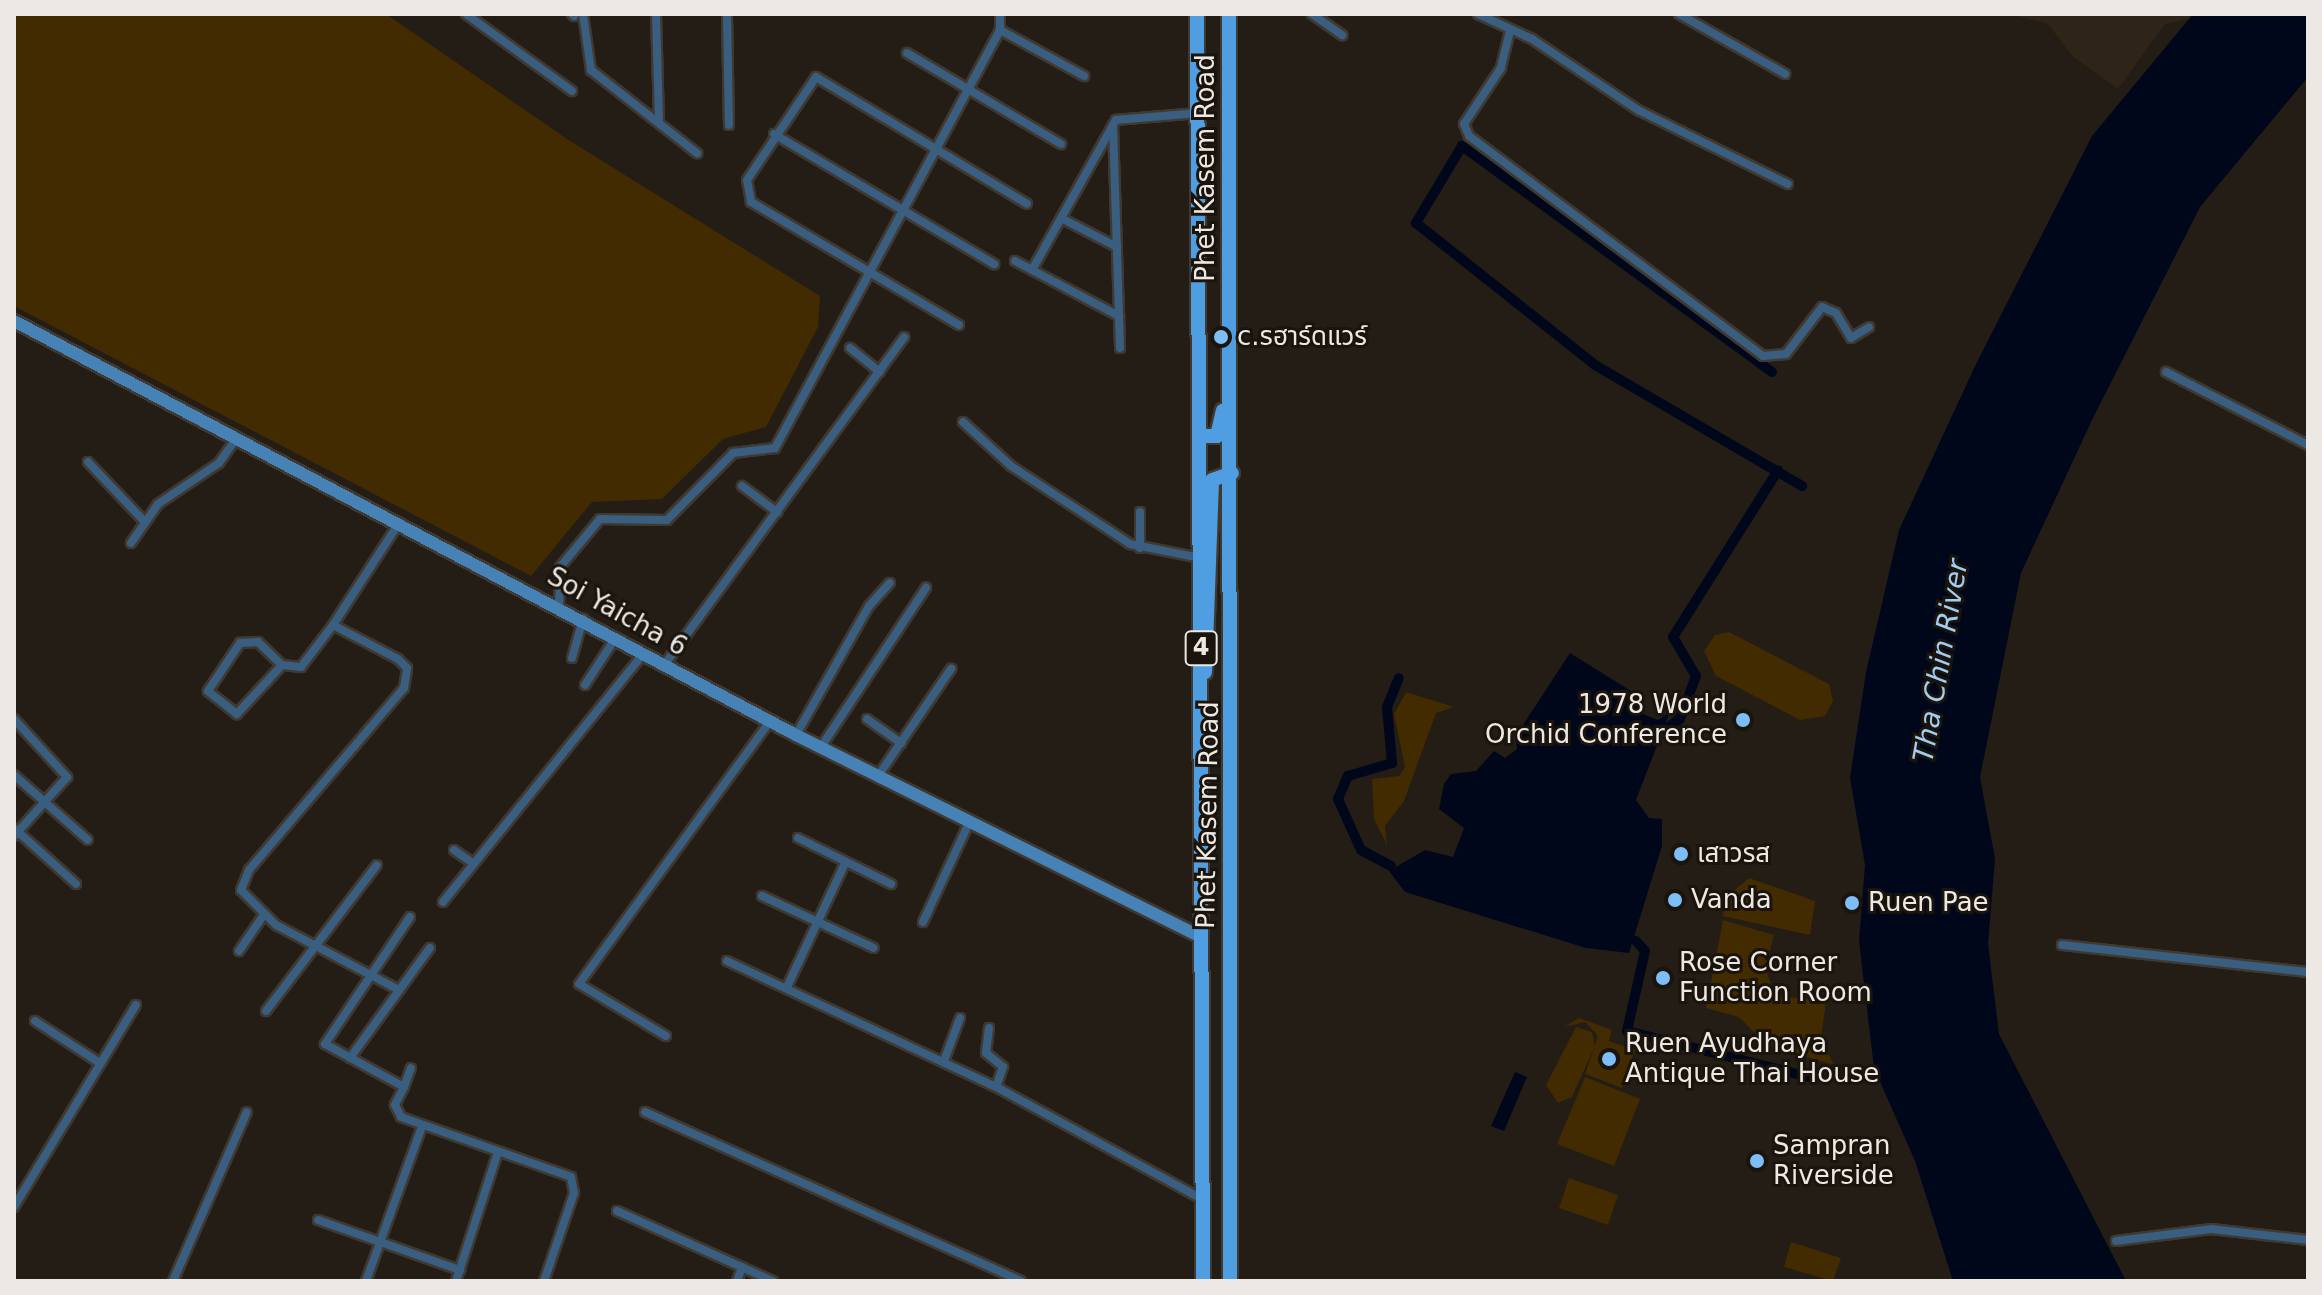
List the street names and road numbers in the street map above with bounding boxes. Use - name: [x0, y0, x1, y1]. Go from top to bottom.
- street label: Phet Kasem Road: [1190, 54, 1222, 282]
- street label: Soi Yaicha 6: [542, 561, 692, 663]
- road number: 4: [1183, 628, 1219, 668]
- street label: Phet Kasem Road: [1190, 701, 1226, 929]

